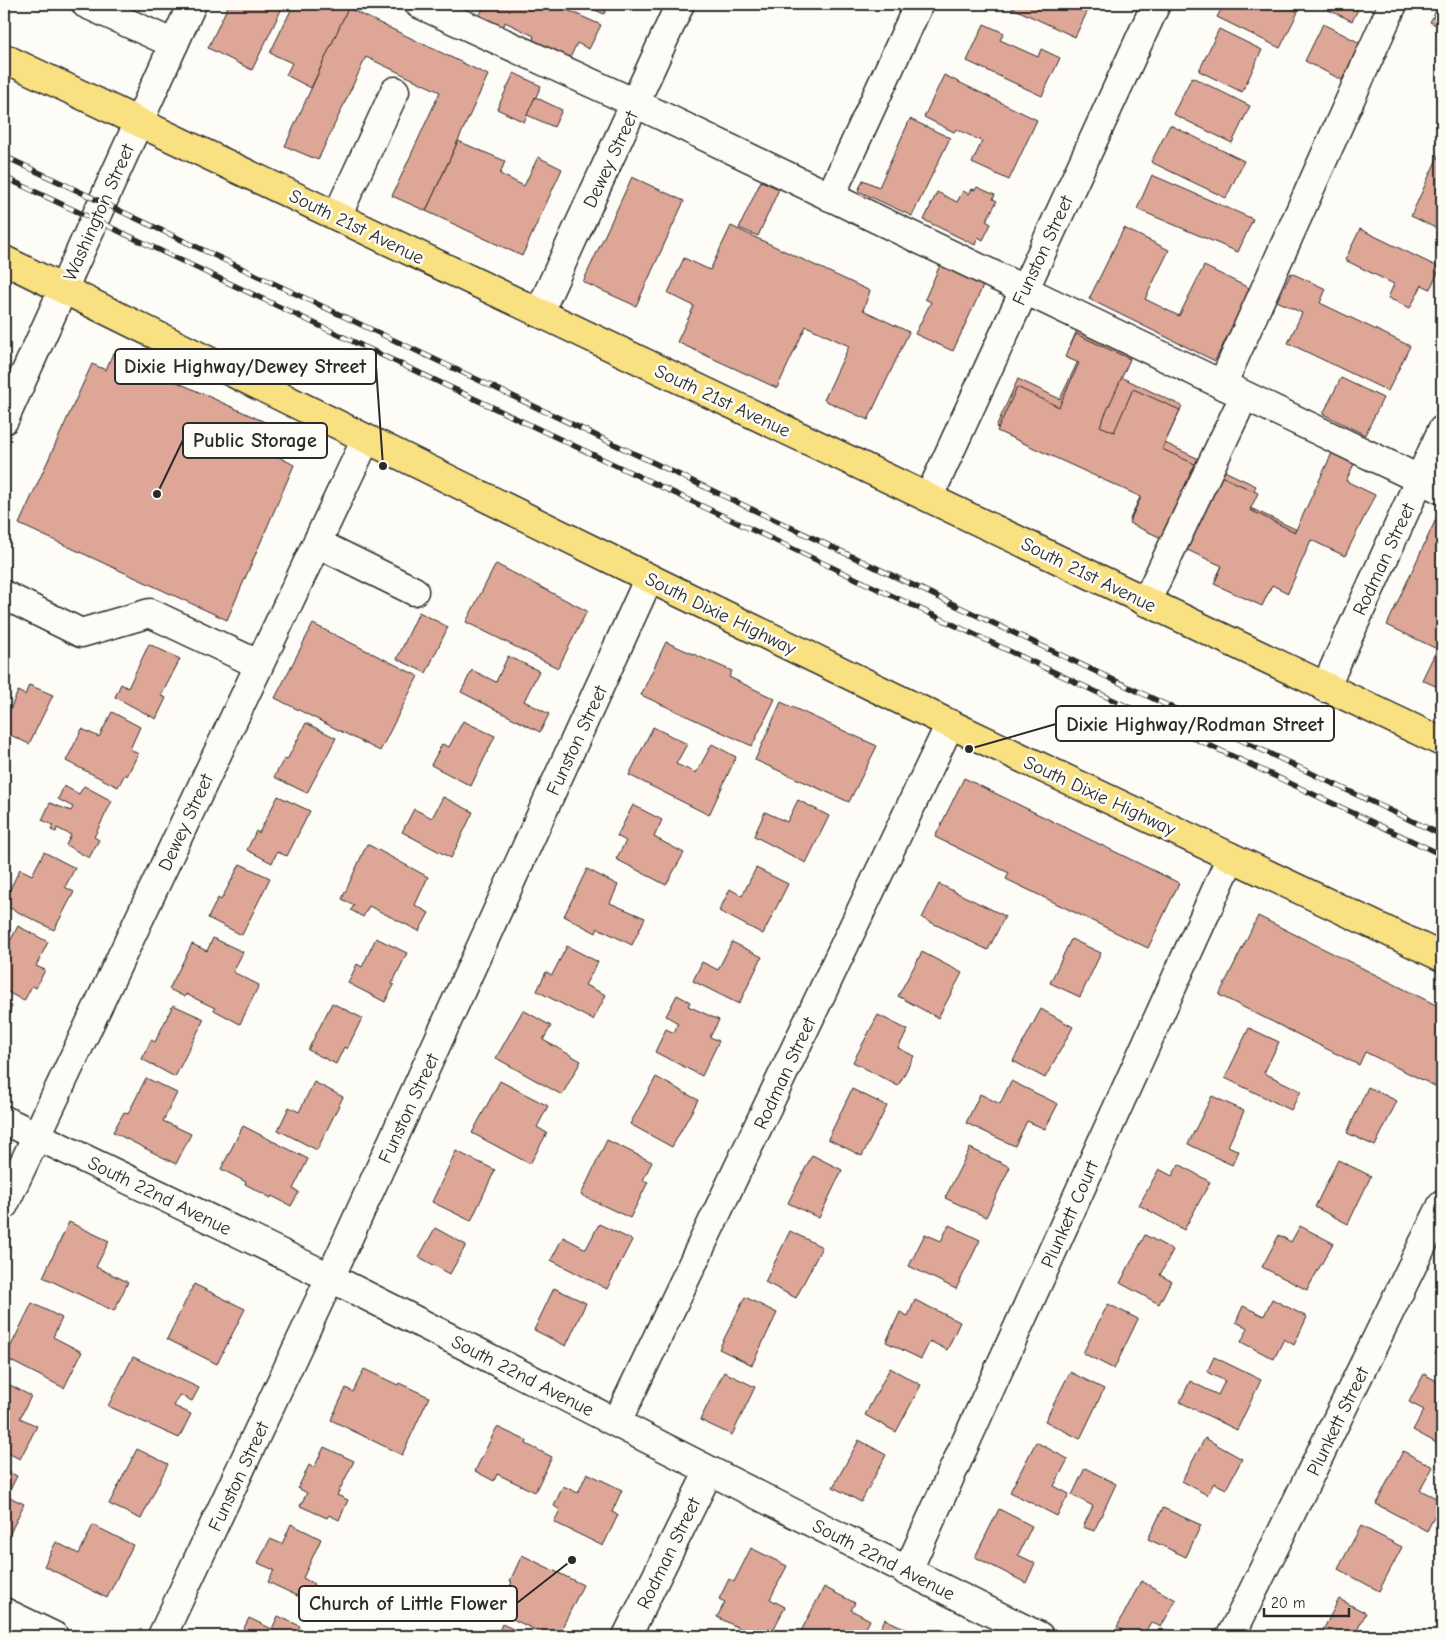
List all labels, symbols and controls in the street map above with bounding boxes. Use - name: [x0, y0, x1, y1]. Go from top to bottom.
- street label: Dewey Street: [579, 107, 643, 211]
- street label: Washington Street: [59, 140, 139, 284]
- street label: South 21st Avenue: [286, 185, 428, 269]
- street label: Funston Street: [1008, 192, 1078, 309]
- callout: Dixie Highway/Dewey Street: [115, 349, 376, 384]
- text: Dixie Highway/Dewey Street: [124, 355, 366, 378]
- street label: South 21st Avenue: [651, 360, 794, 442]
- callout: Public Storage: [183, 423, 327, 458]
- text: Public Storage: [193, 429, 317, 452]
- street label: Rodman Street: [1348, 499, 1420, 619]
- street label: South 21st Avenue: [1018, 533, 1160, 617]
- street label: South Dixie Highway: [641, 568, 800, 660]
- street label: Funston Street: [542, 682, 612, 799]
- callout: Dixie Highway/Rodman Street: [1056, 706, 1334, 741]
- text: Dixie Highway/Rodman Street: [1066, 713, 1324, 736]
- street label: South Dixie Highway: [1020, 751, 1180, 841]
- street label: Dewey Street: [154, 770, 218, 874]
- street label: Rodman Street: [749, 1013, 821, 1133]
- street label: Funston Street: [374, 1050, 444, 1167]
- street label: South 22nd Avenue: [84, 1152, 235, 1240]
- street label: Plunkett Court: [1036, 1157, 1104, 1271]
- street label: South 22nd Avenue: [448, 1330, 597, 1421]
- street label: Plunkett Street: [1302, 1363, 1374, 1479]
- street label: Funston Street: [204, 1418, 274, 1535]
- street label: Rodman Street: [632, 1494, 706, 1613]
- street label: South 22nd Avenue: [809, 1514, 958, 1605]
- scale bar: [1264, 1585, 1348, 1617]
- callout: Church of Little Flower: [299, 1586, 517, 1621]
- text: Church of Little Flower: [309, 1592, 507, 1615]
- text: 20 m: [1271, 1594, 1305, 1612]

